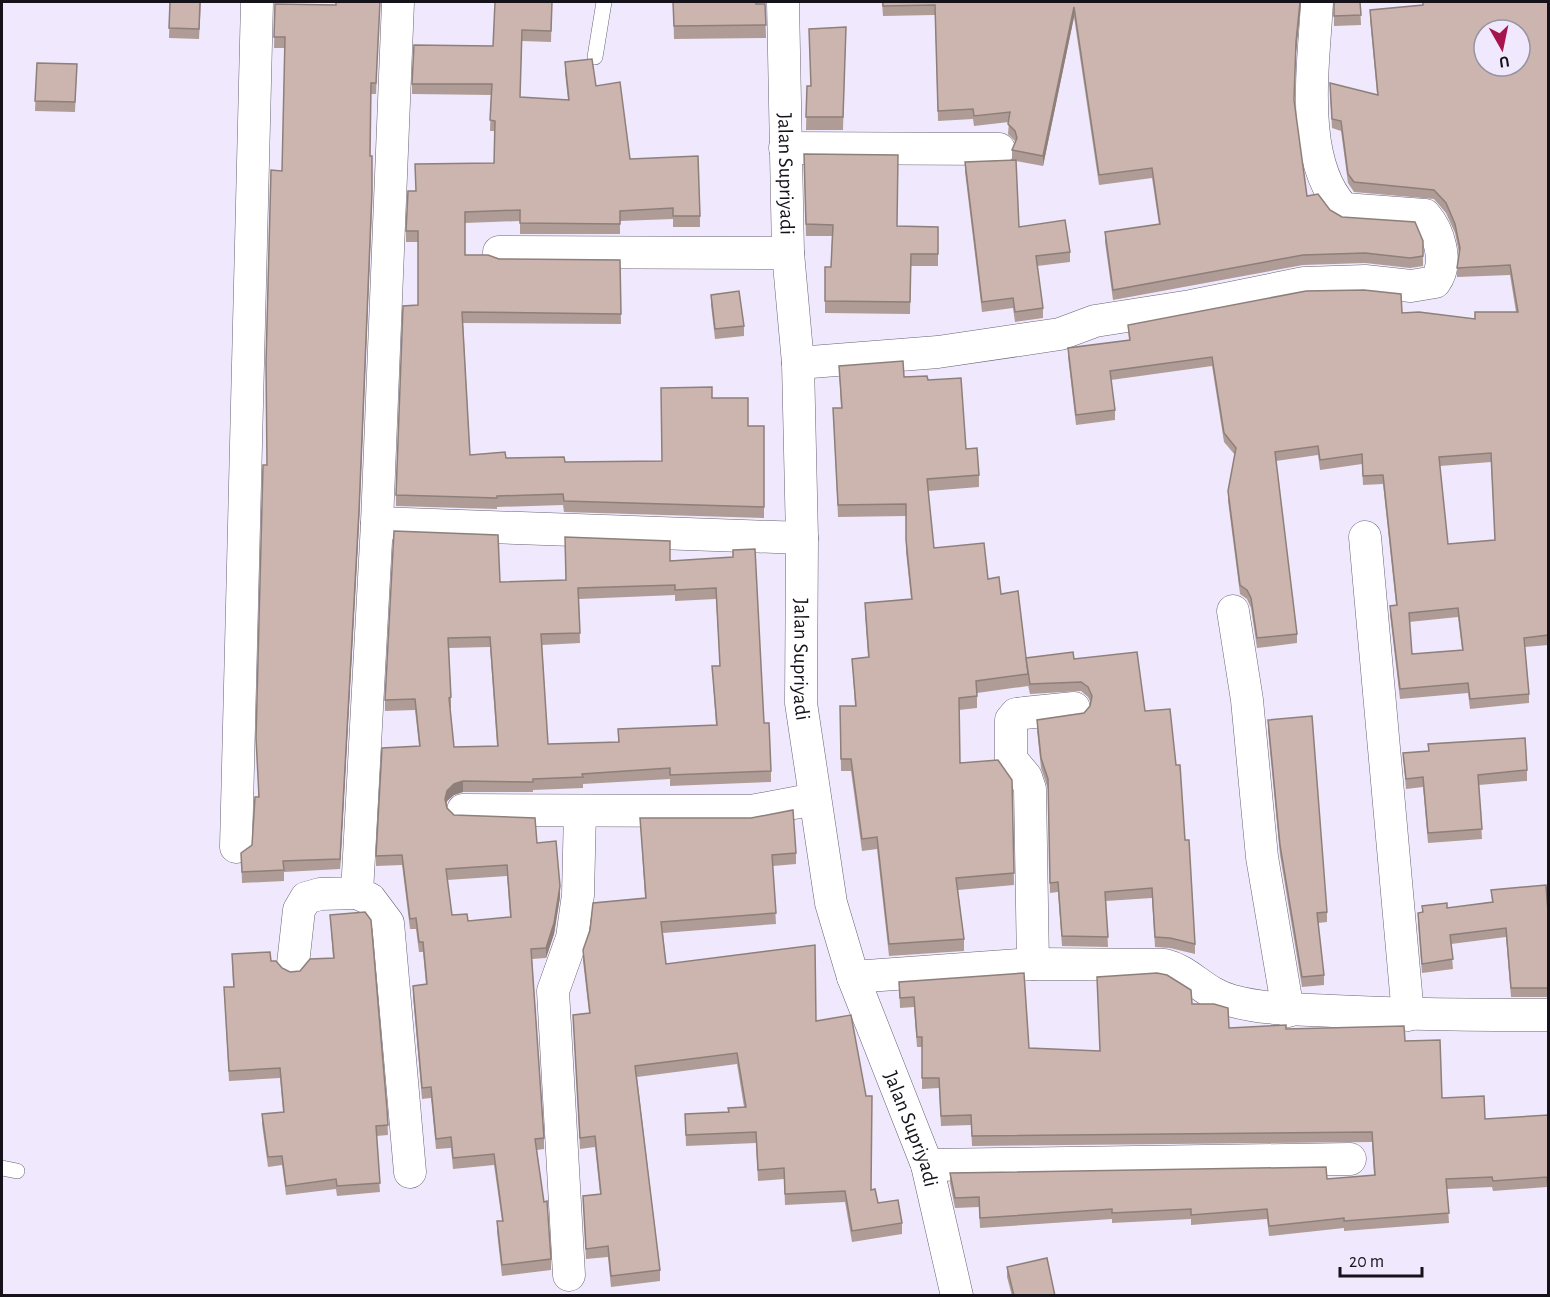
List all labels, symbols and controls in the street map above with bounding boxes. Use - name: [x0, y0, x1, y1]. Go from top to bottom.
- north arrow: [1472, 18, 1532, 78]
- text: U: [1498, 53, 1510, 71]
- street label: Jalan Supriyadi: [775, 113, 798, 235]
- street label: Jalan Supriyadi: [790, 598, 814, 722]
- street label: Jalan Supriyadi: [881, 1068, 942, 1189]
- scale bar: [1340, 1240, 1422, 1278]
- text: 20 m: [1349, 1253, 1384, 1271]

